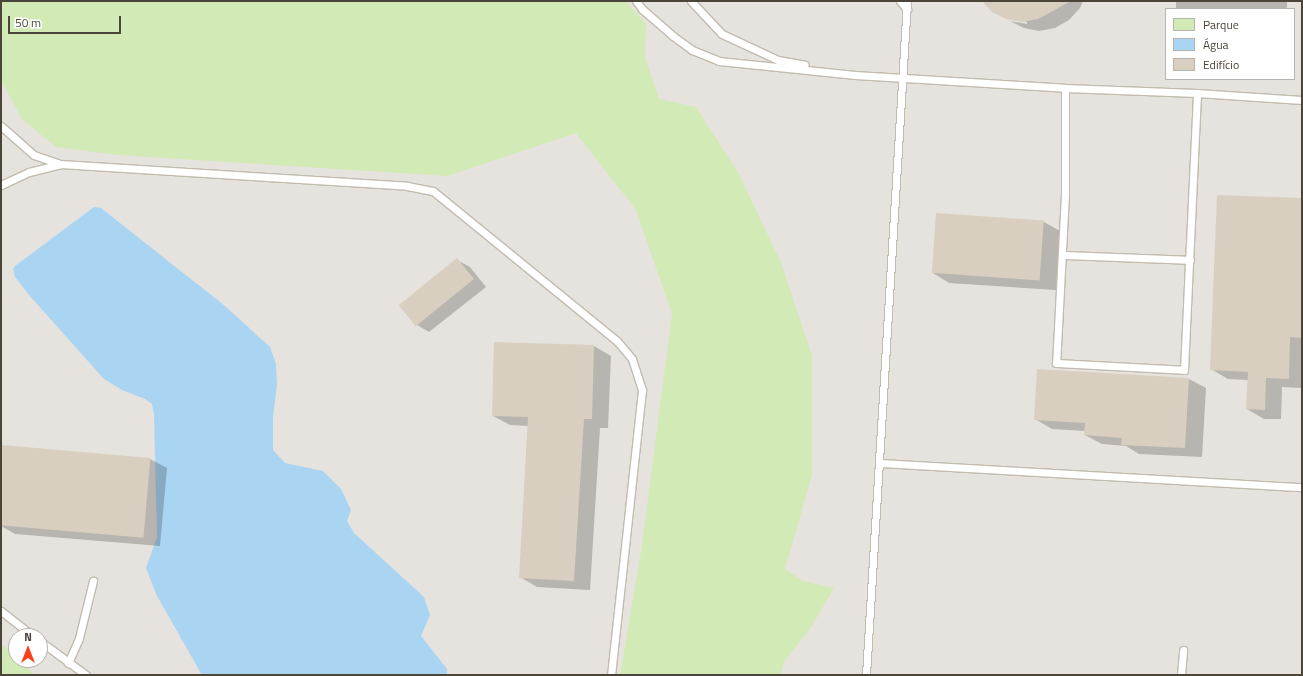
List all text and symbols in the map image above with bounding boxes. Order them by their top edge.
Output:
scale bar [10,8,123,34]
legend [1165,8,1295,80]
text: 50 m [15,13,41,32]
text: Parque [1203,15,1239,34]
text: Água [1203,35,1229,54]
text: Edifício [1203,55,1239,74]
north arrow [8,628,48,668]
text: N [24,629,32,645]

